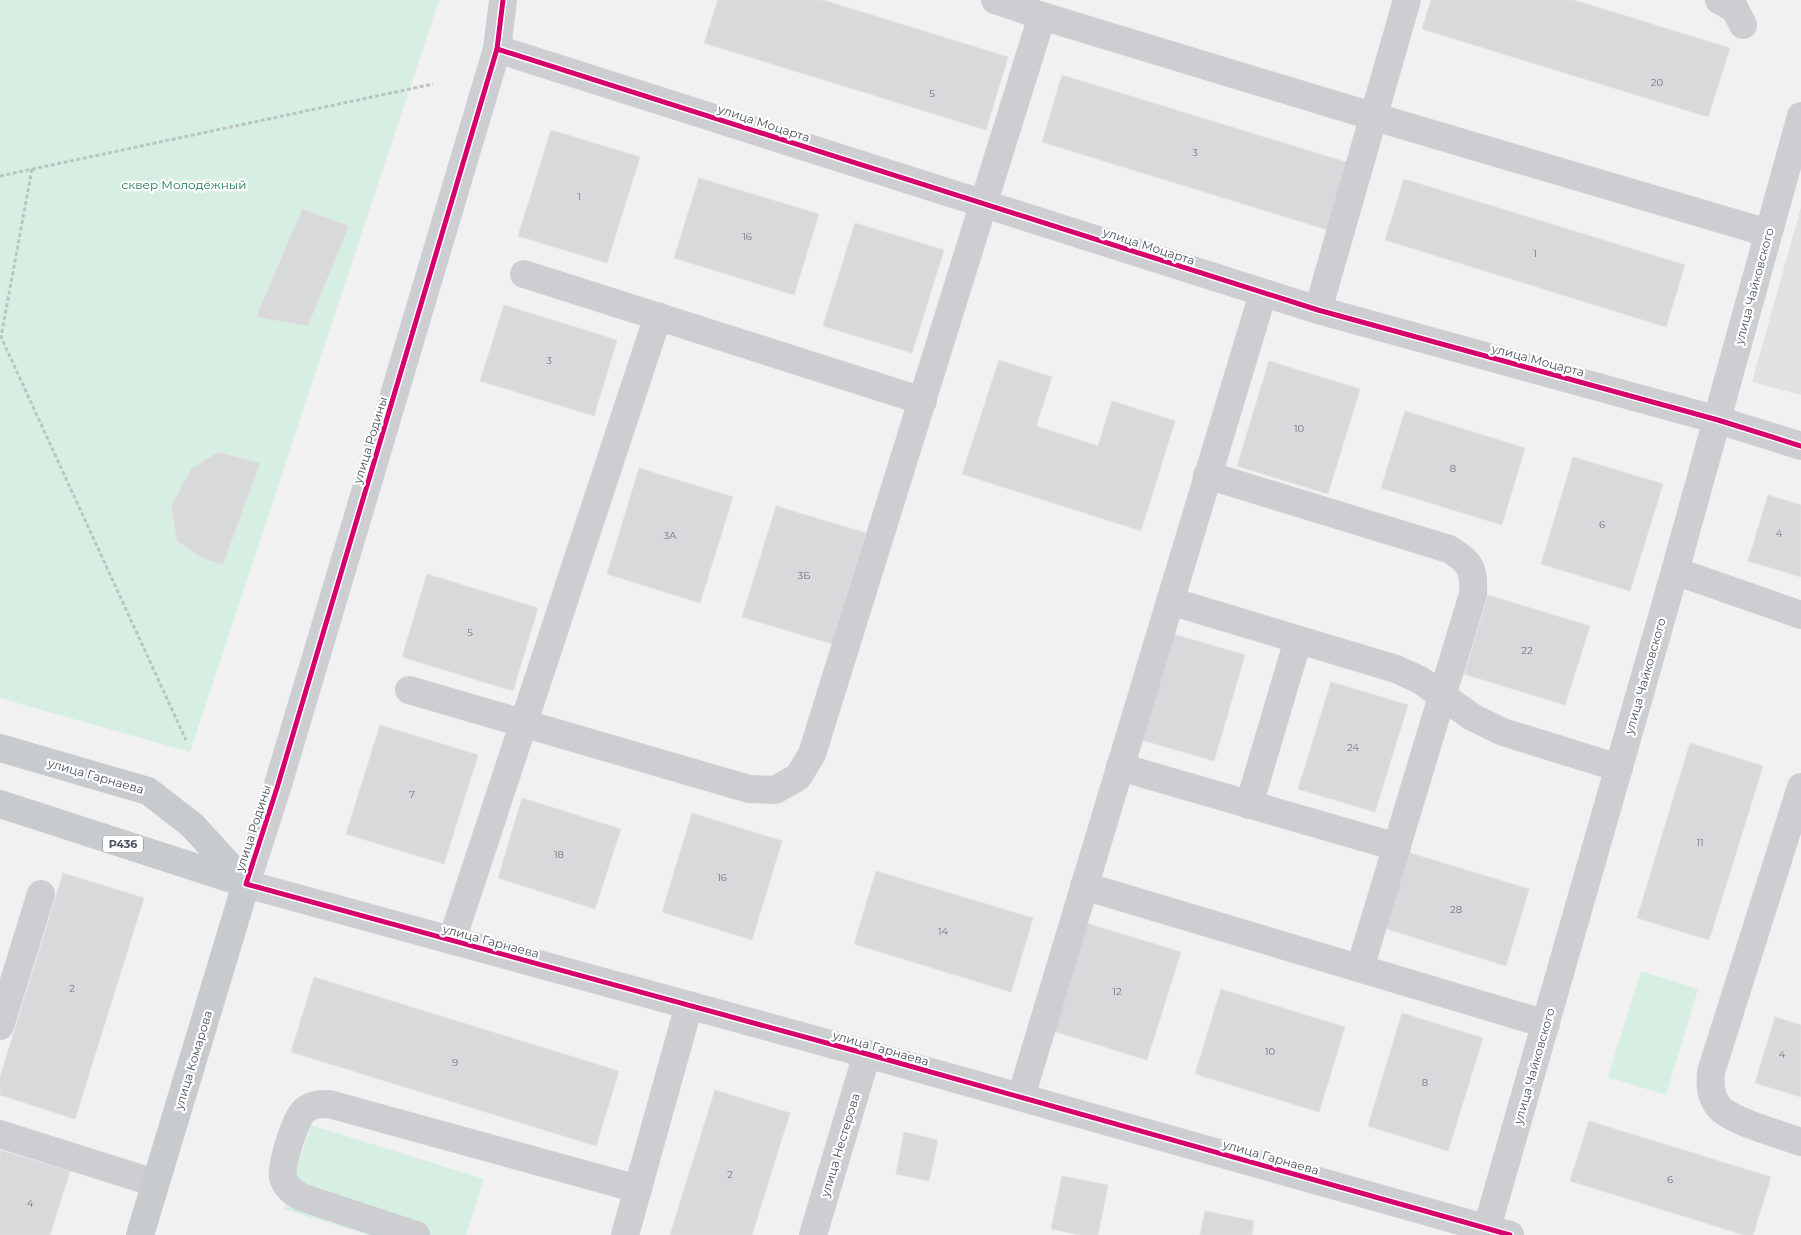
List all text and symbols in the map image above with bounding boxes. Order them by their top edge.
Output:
house number: 20 [1651,76,1664,89]
house number: 5 [929,87,935,100]
street label: улица Моцарта [715,101,812,145]
house number: 3 [1192,146,1198,159]
park label: сквер Молодёжный [122,177,246,192]
house number: 1 [577,190,581,203]
street label: улица Моцарта [1100,224,1197,268]
street label: улица Чайковского [1731,226,1777,347]
house number: 16 [742,230,752,243]
house number: 1 [1533,247,1537,260]
street label: улица Моцарта [1489,340,1586,380]
house number: 3 [546,354,552,367]
street label: улица Родины [349,395,390,486]
house number: 10 [1294,422,1304,435]
house number: 8 [1450,462,1456,475]
house number: 6 [1599,518,1605,531]
house number: 4 [1776,527,1783,540]
house number: 3А [663,529,677,542]
house number: 3Б [798,569,810,582]
street label: улица Чайковского [1621,616,1669,737]
house number: 5 [467,626,473,639]
house number: 22 [1521,644,1533,657]
house number: 24 [1347,741,1359,754]
street label: улица Гарнаева [45,755,146,797]
street label: улица Родины [232,783,274,874]
house number: 7 [409,788,415,801]
road number: P436 [103,836,143,852]
house number: 11 [1696,836,1704,849]
house number: 18 [554,848,564,861]
house number: 16 [717,871,727,884]
house number: 28 [1450,903,1462,916]
street label: улица Гарнаева [440,921,541,961]
house number: 14 [938,925,948,938]
house number: 2 [69,982,75,995]
house number: 12 [1112,985,1122,998]
street label: улица Чайковского [1510,1006,1558,1127]
street label: улица Комарова [170,1009,215,1112]
street label: улица Гарнаева [830,1027,931,1069]
house number: 10 [1265,1045,1275,1058]
house number: 4 [1779,1048,1786,1061]
house number: 9 [452,1056,458,1069]
house number: 8 [1422,1076,1428,1089]
street label: улица Нестерова [817,1091,863,1200]
street label: улица Гарнаева [1220,1136,1321,1178]
house number: 2 [727,1168,733,1181]
house number: 6 [1667,1173,1673,1186]
house number: 4 [27,1197,34,1210]

